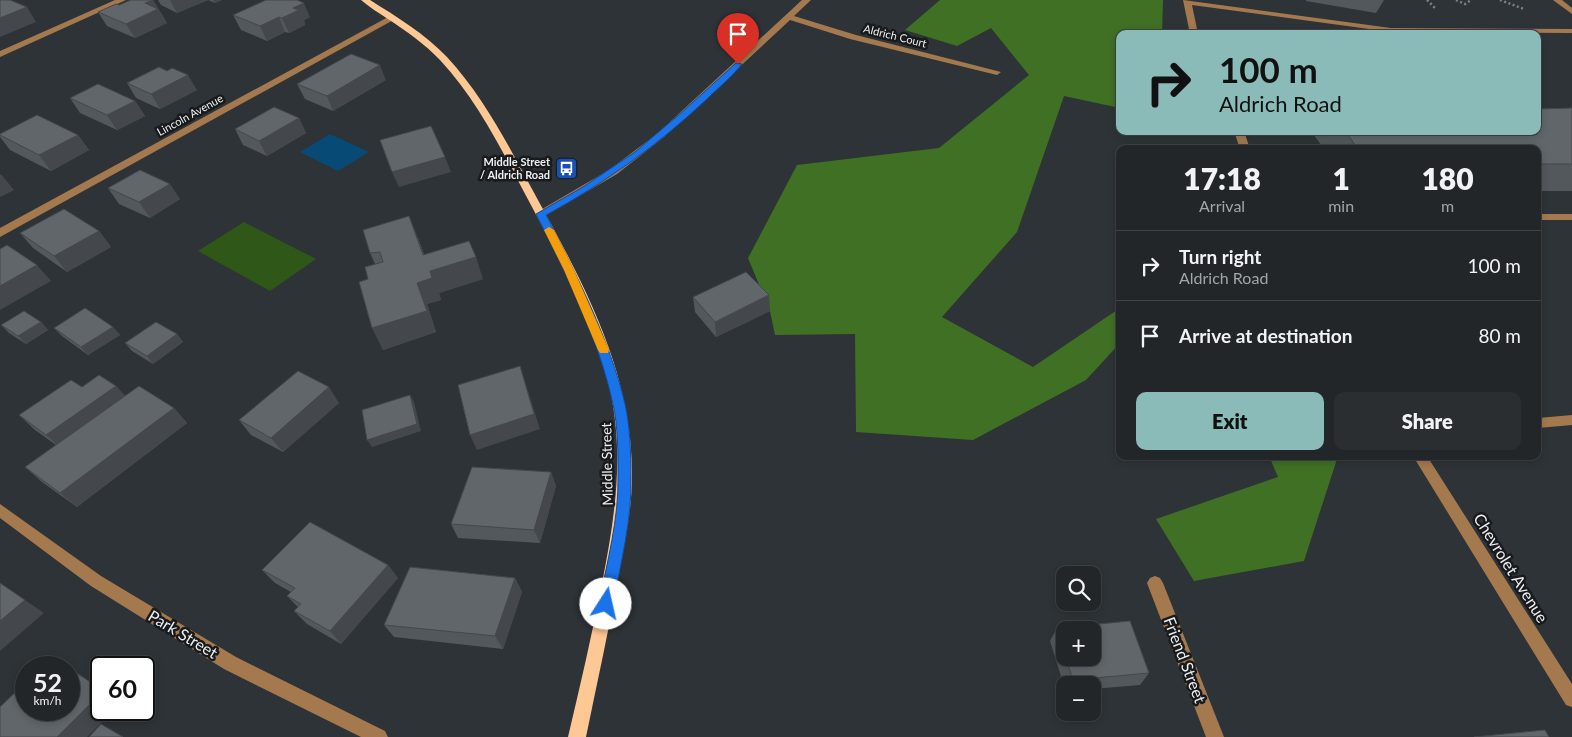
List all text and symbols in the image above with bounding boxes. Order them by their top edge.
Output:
pin [717,13,759,64]
icon: arrive [724,20,752,48]
street label: Aldrich Court [862,21,928,50]
text: 100 m [1219,48,1318,90]
icon: right [1136,50,1201,115]
text: Aldrich Road [1219,90,1342,117]
street label: Lincoln Avenue [154,91,225,138]
place label: Middle Street / Aldrich Road [480,155,551,181]
bus stop icon: Middle Street / Aldrich Road [554,156,578,180]
text: 17:18 [1183,160,1261,196]
text: 1 [1332,160,1350,196]
text: 180 [1421,160,1474,196]
text: Arrival [1199,196,1245,215]
text: min [1328,196,1354,215]
text: m [1441,196,1454,215]
text: Turn right [1179,245,1261,268]
icon: right [1136,252,1164,280]
text: 100 m [1467,254,1521,277]
text: Aldrich Road [1179,268,1268,287]
icon: arrive [1136,322,1164,350]
text: Arrive at destination [1179,324,1352,347]
text: 80 m [1478,324,1521,347]
button: Exit [1136,392,1324,450]
button: Share [1334,392,1521,450]
street label: Middle Street [597,422,616,506]
street label: Chevrolet Avenue [1470,510,1553,626]
map controls [1056,566,1101,721]
button: search [1056,566,1101,611]
position arrow [579,577,631,629]
street label: Park Street [145,605,222,662]
street label: Friend Street [1160,614,1211,706]
button: + [1056,621,1101,666]
speed limit sign: 60 [90,656,155,721]
text: 52 [33,667,62,697]
button: − [1056,676,1101,721]
text: km/h [33,693,62,708]

